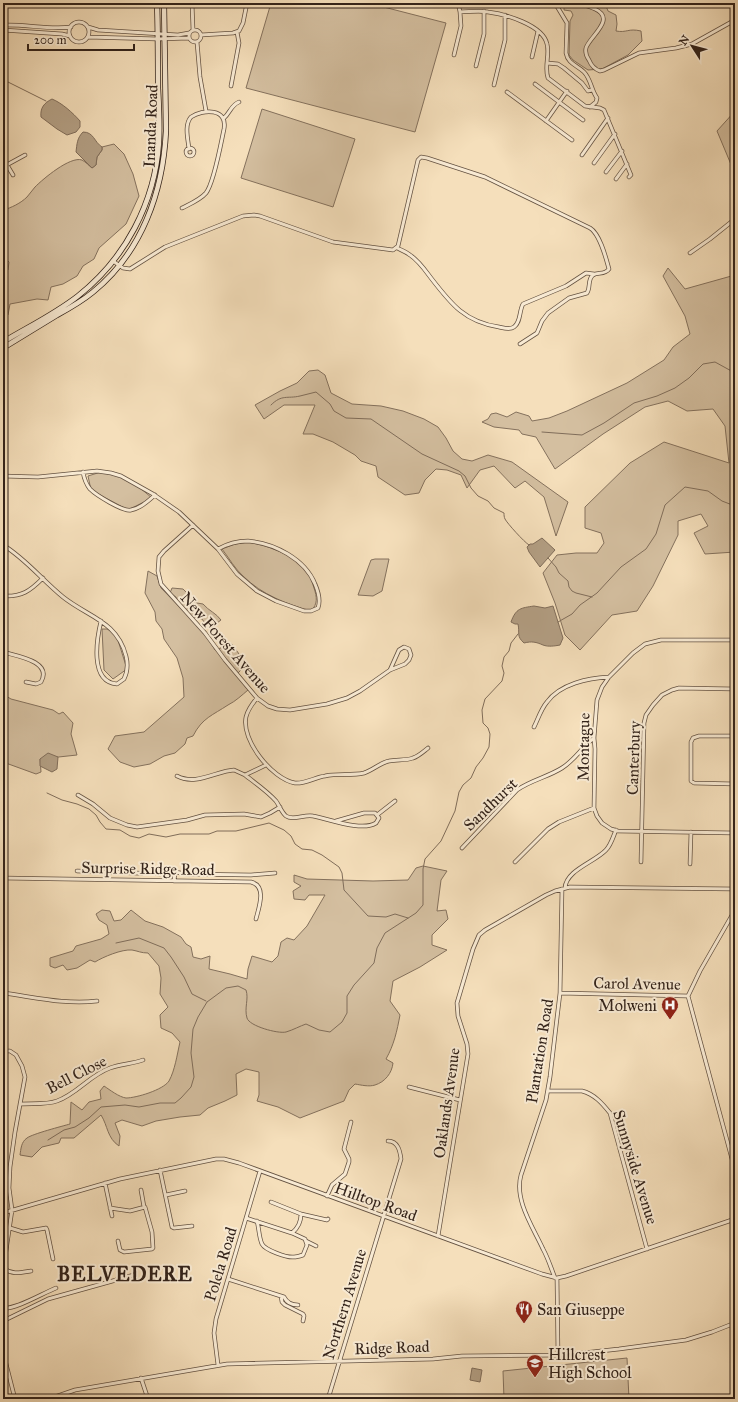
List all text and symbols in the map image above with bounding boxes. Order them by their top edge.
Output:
scale bar [28,26,134,52]
north arrow [672,26,712,66]
text: N [676,32,693,48]
text: 200 m [34,33,67,47]
street label: Inanda Road [140,84,161,168]
street label: New Forest Avenue [177,588,275,697]
street label: Montague [573,712,595,781]
street label: Canterbury [623,720,644,795]
street label: Sandhurst [459,774,521,835]
street label: Surprise Ridge Road [81,858,215,880]
street label: Carol Avenue [593,973,681,994]
hospital icon: Molweni [660,995,680,1020]
place label: Molweni [598,996,658,1015]
street label: Plantation Road [522,997,557,1105]
street label: Oaklands Avenue [429,1046,464,1160]
street label: Bell Close [43,1051,110,1098]
street label: Sunnyside Avenue [609,1108,662,1227]
street label: Hilltop Road [332,1178,420,1225]
street label: Polela Road [200,1225,241,1303]
street label: Northern Avenue [319,1246,370,1362]
district label: BELVEDERE [57,1262,193,1286]
restaurant icon: San Giuseppe [514,1299,534,1324]
place label: San Giuseppe [537,1300,625,1319]
street label: Ridge Road [354,1337,430,1359]
place label: Hillcrest High School [548,1345,632,1383]
school or university icon: Hillcrest High School [525,1353,545,1378]

